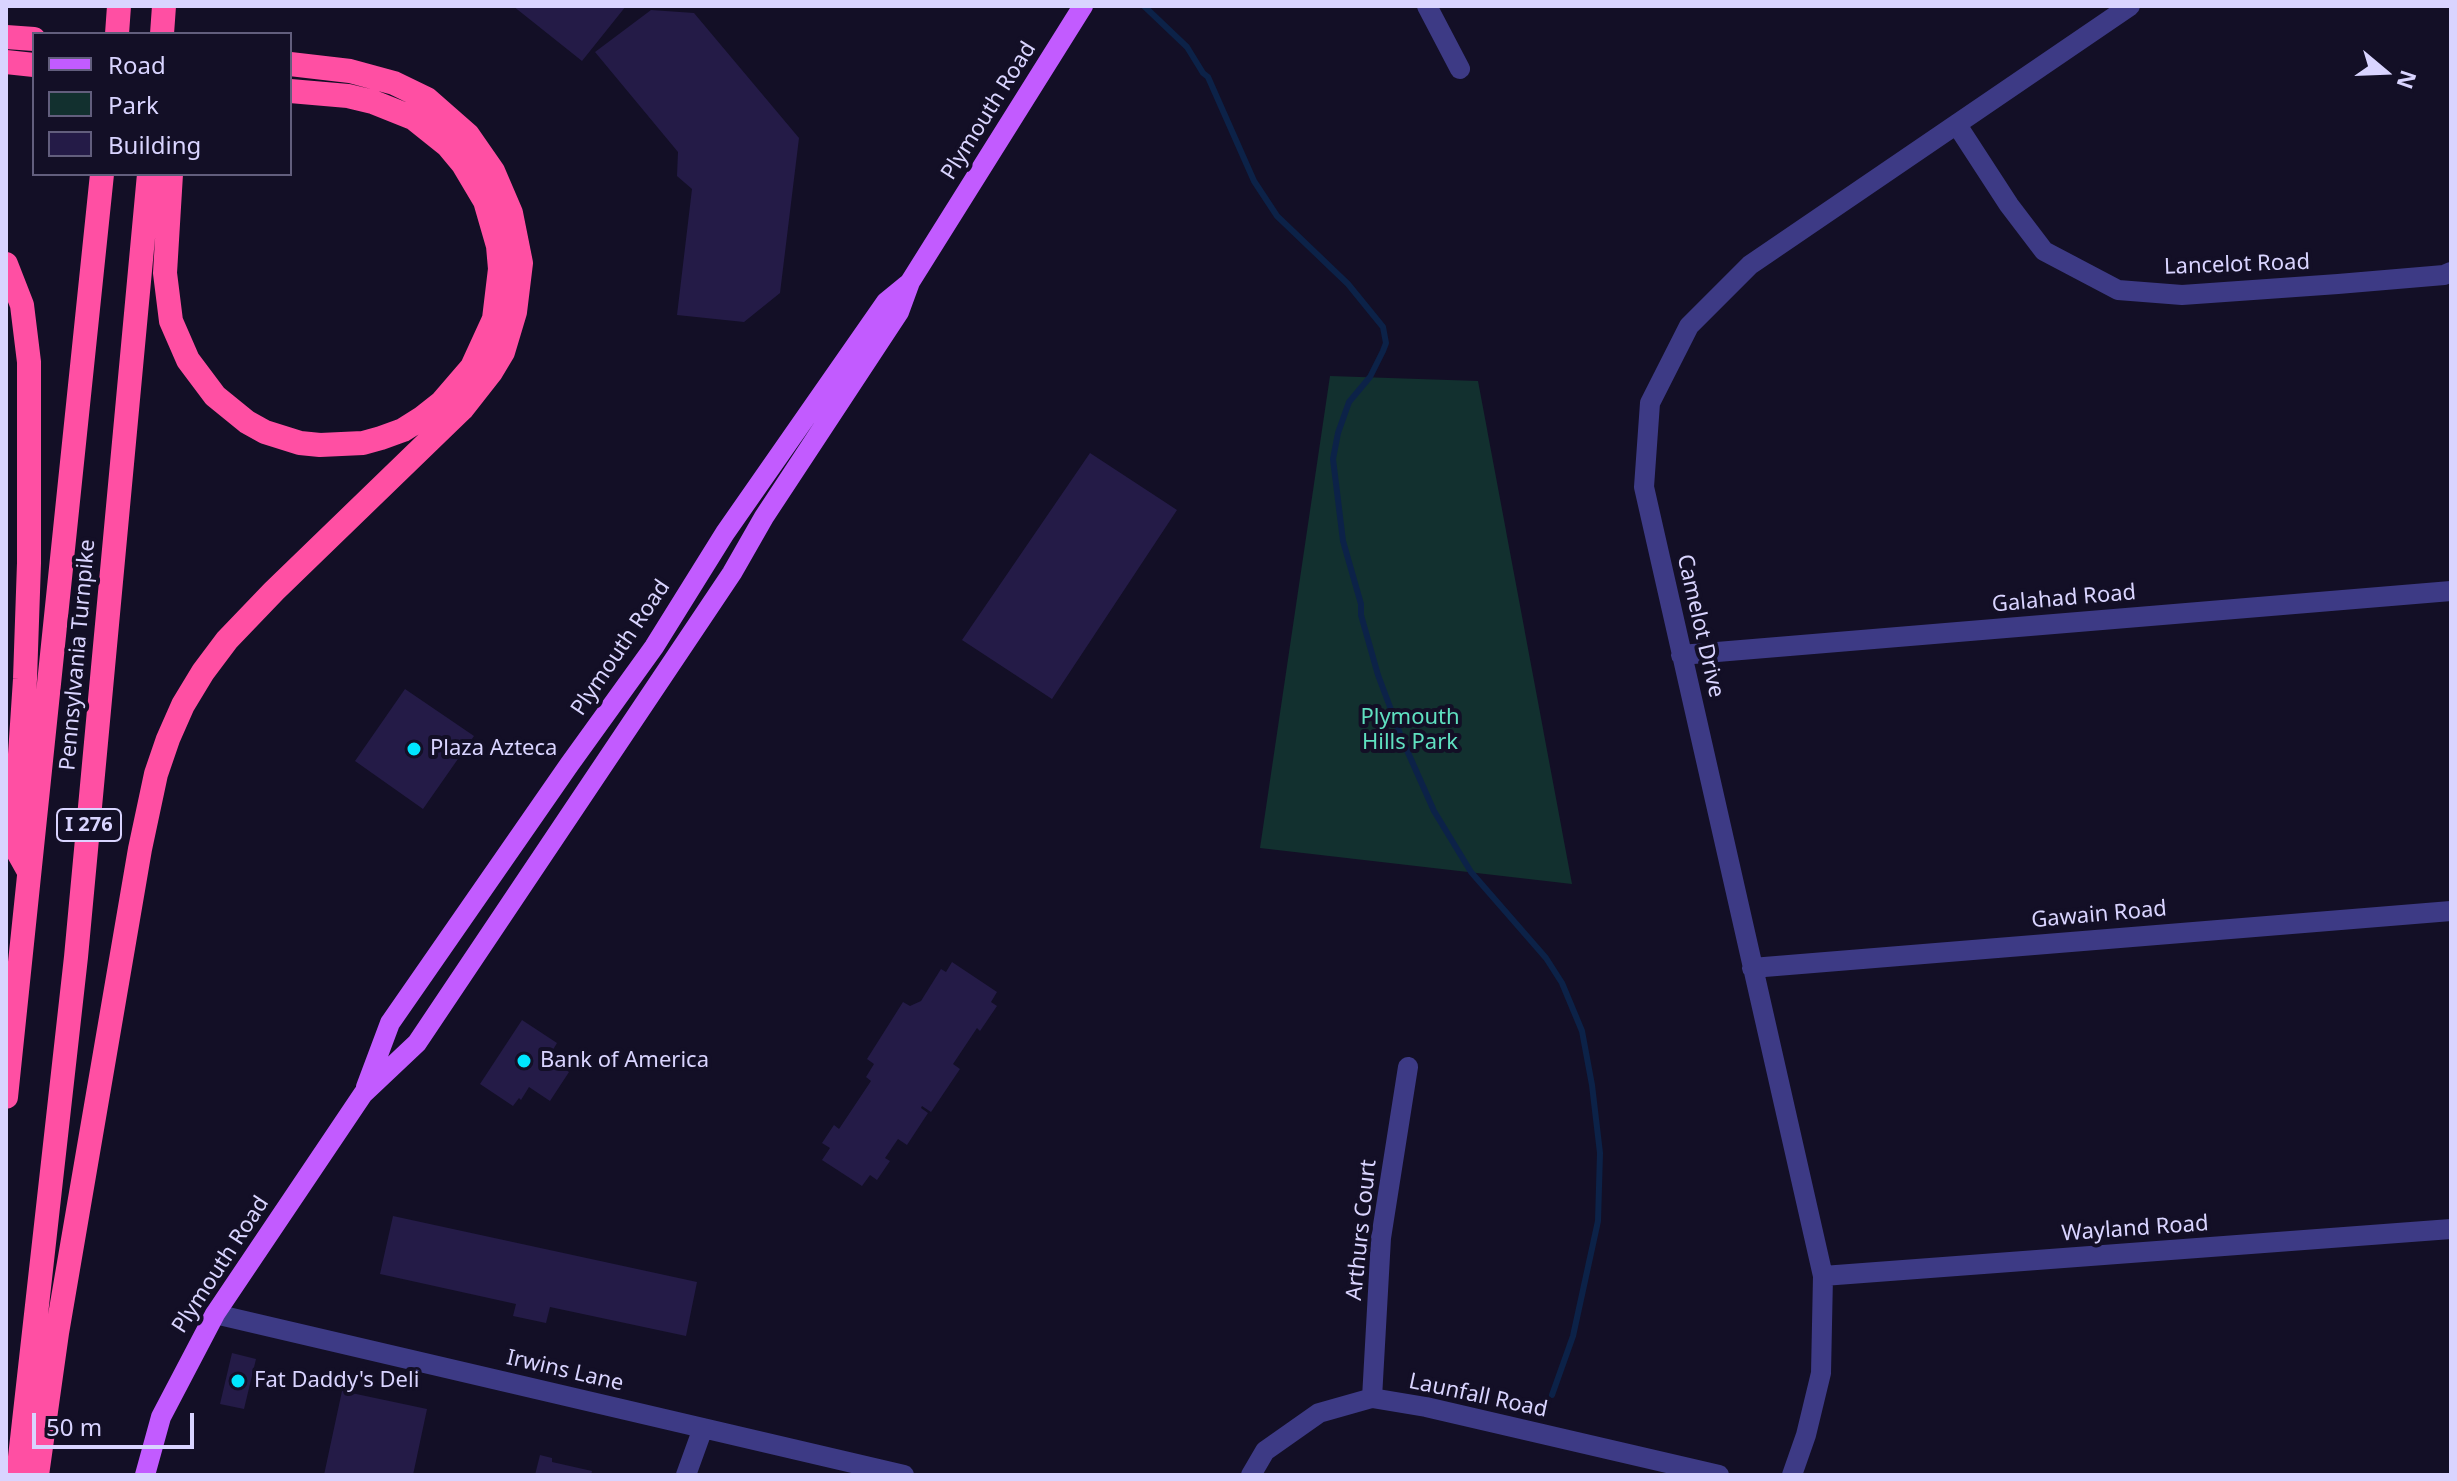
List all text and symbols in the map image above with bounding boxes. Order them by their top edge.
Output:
legend [32,32,292,176]
north arrow [2345,32,2425,112]
street label: Plymouth Road [936,37,1042,185]
text: Road [108,48,166,81]
text: N [2391,66,2425,93]
text: Park [108,88,159,121]
text: Building [108,128,201,161]
street label: Lancelot Road [2164,249,2310,281]
street label: Pennsylvania Turnpike [55,538,101,772]
street label: Camelot Drive [1671,552,1729,700]
street label: Plymouth Road [566,575,676,721]
street label: Galahad Road [1991,580,2137,618]
park label: Plymouth Hills Park [1360,705,1460,756]
place label: Plaza Azteca [430,736,557,762]
marker: Plaza Azteca [405,740,423,758]
road number: I 276 [57,809,121,841]
street label: Gawain Road [2030,896,2168,934]
place label: Bank of America [540,1048,709,1074]
marker: Bank of America [515,1052,533,1070]
street label: Arthurs Court [1341,1158,1383,1302]
street label: Plymouth Road [167,1192,275,1338]
street label: Wayland Road [2061,1211,2209,1247]
street label: Irwins Lane [504,1345,626,1397]
place label: Fat Daddy's Deli [254,1368,419,1394]
street label: Launfall Road [1406,1368,1550,1424]
marker: Fat Daddy's Deli [229,1372,247,1390]
scale bar [36,1397,198,1447]
text: 50 m [46,1410,102,1443]

